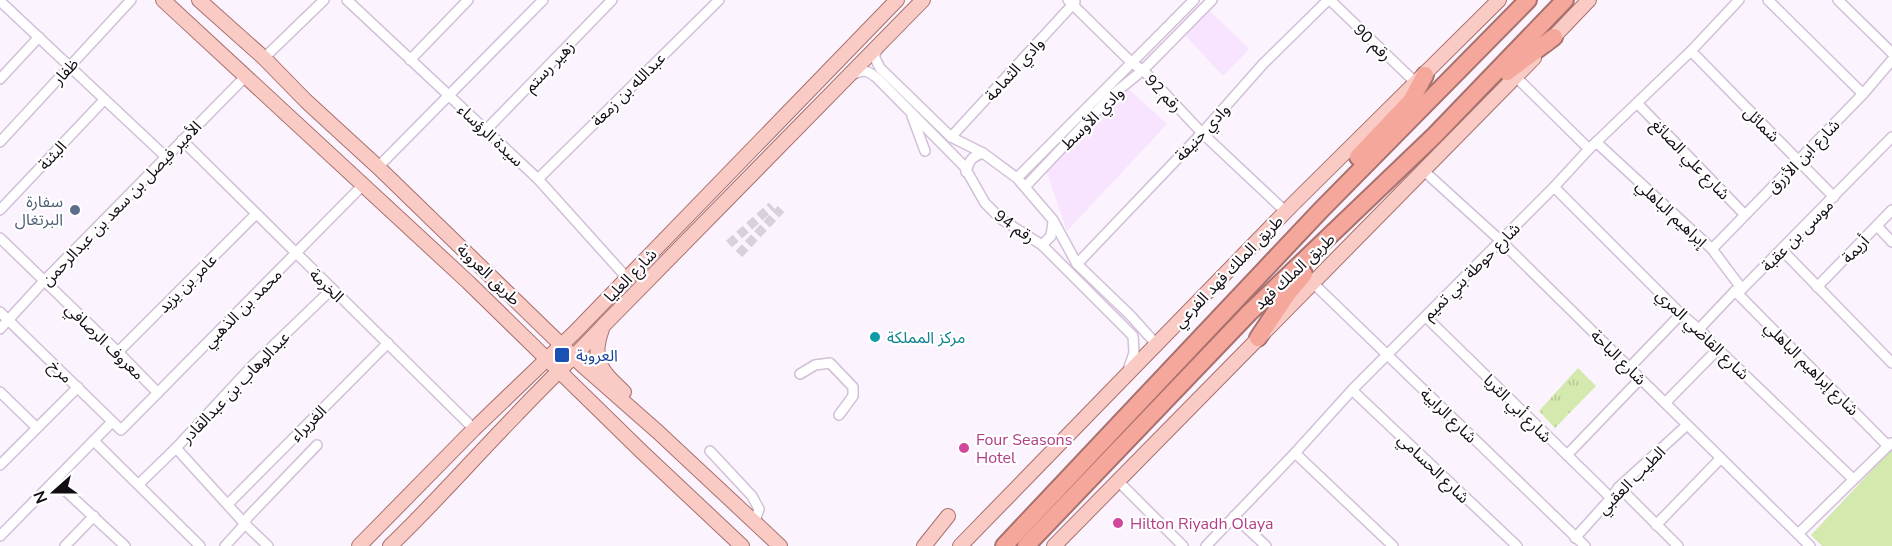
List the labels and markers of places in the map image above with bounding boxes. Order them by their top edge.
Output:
place label: سفارة البرتغال [15,191,63,231]
marker: سفارة البرتغال [68,203,82,217]
place label: مركز المملكة [887,327,965,349]
marker: مركز المملكة [868,330,882,344]
place label: العروبة [576,345,618,367]
marker: العروبة [553,346,571,364]
place label: Four Seasons Hotel [976,429,1072,469]
marker: Four Seasons Hotel [957,441,971,455]
place label: Hilton Riyadh Olaya [1130,513,1274,535]
marker: Hilton Riyadh Olaya [1111,516,1125,530]

